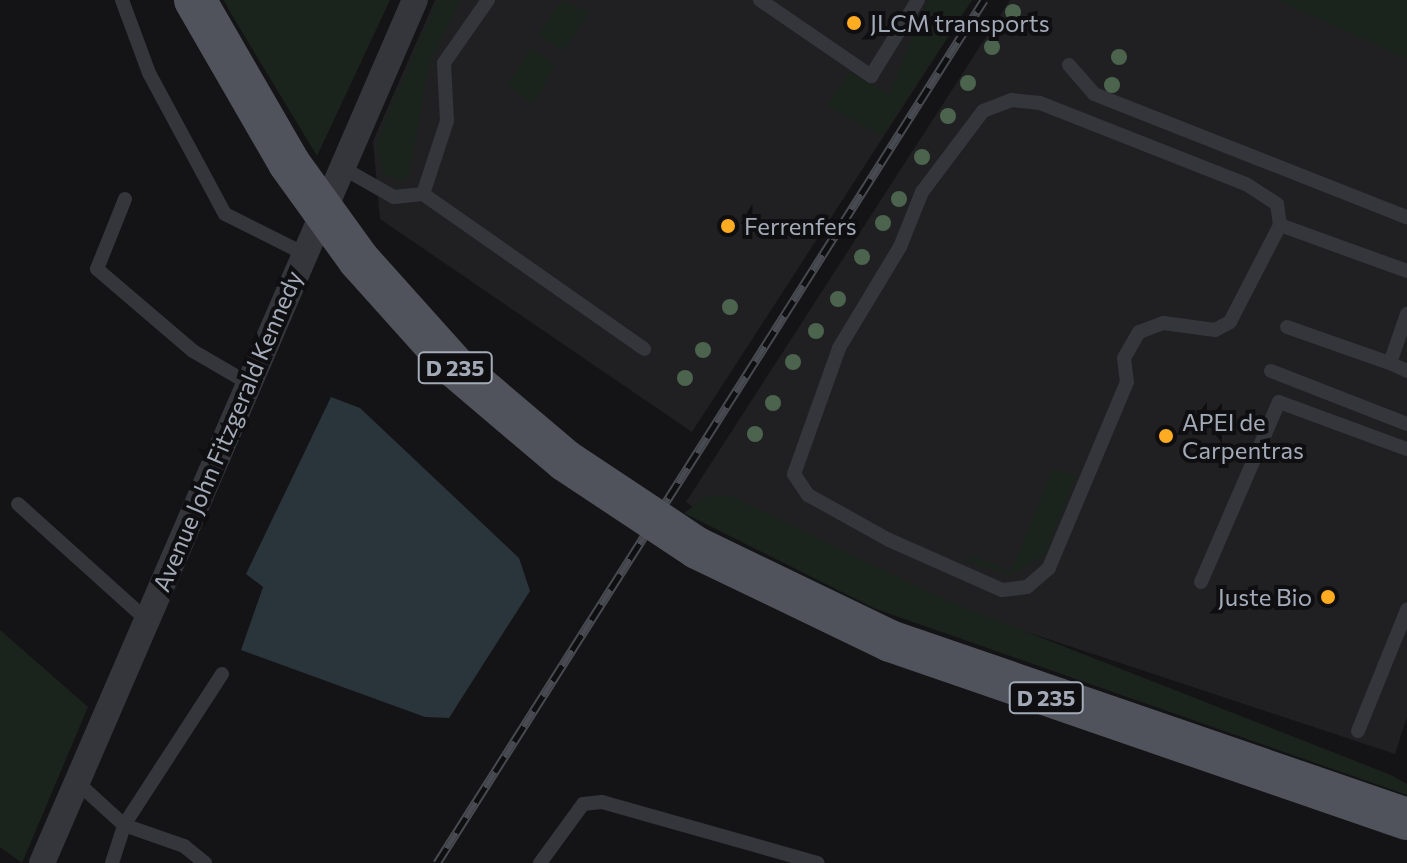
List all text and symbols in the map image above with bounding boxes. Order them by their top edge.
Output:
place label: JLCM transports [870,9,1050,37]
marker: JLCM transports [845,14,863,32]
place label: Ferrenfers [744,212,857,240]
marker: Ferrenfers [719,217,737,235]
street label: Avenue John Fitzgerald Kennedy [146,266,308,596]
road number: D 235 [417,350,493,386]
place label: APEI de Carpentras [1182,408,1304,464]
marker: APEI de Carpentras [1157,427,1175,445]
place label: Juste Bio [1218,583,1312,611]
marker: Juste Bio [1319,588,1337,606]
road number: D 235 [1008,680,1084,716]

